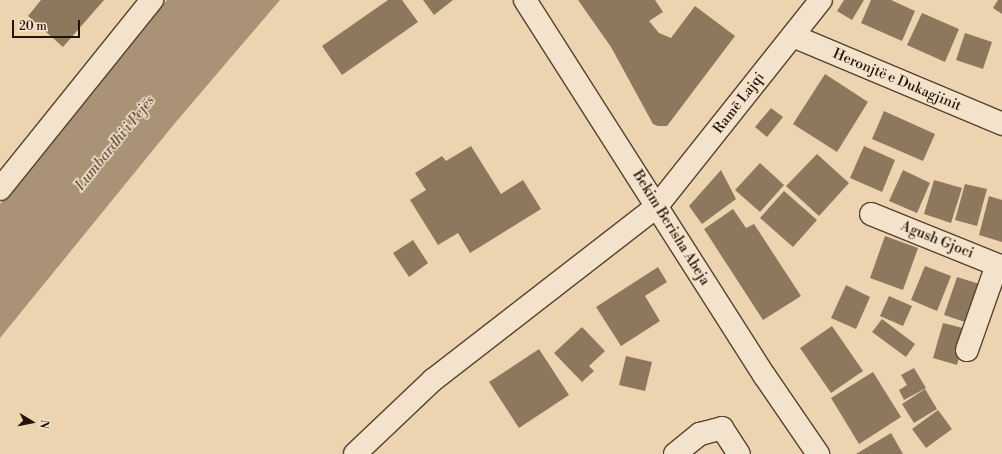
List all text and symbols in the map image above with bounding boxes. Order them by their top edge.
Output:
scale bar [14,12,82,38]
text: 20 m [19,19,47,34]
street label: Heronjtë e Dukagjinit [830,45,964,115]
street label: Ramē Lajqi [710,69,768,137]
water label: Lumbardhi i Pejës [71,92,159,194]
street label: Bekim Berisha Abeja [629,167,713,289]
street label: Agush Gjoci [898,218,976,262]
north arrow [12,402,52,442]
text: N [36,419,51,430]

